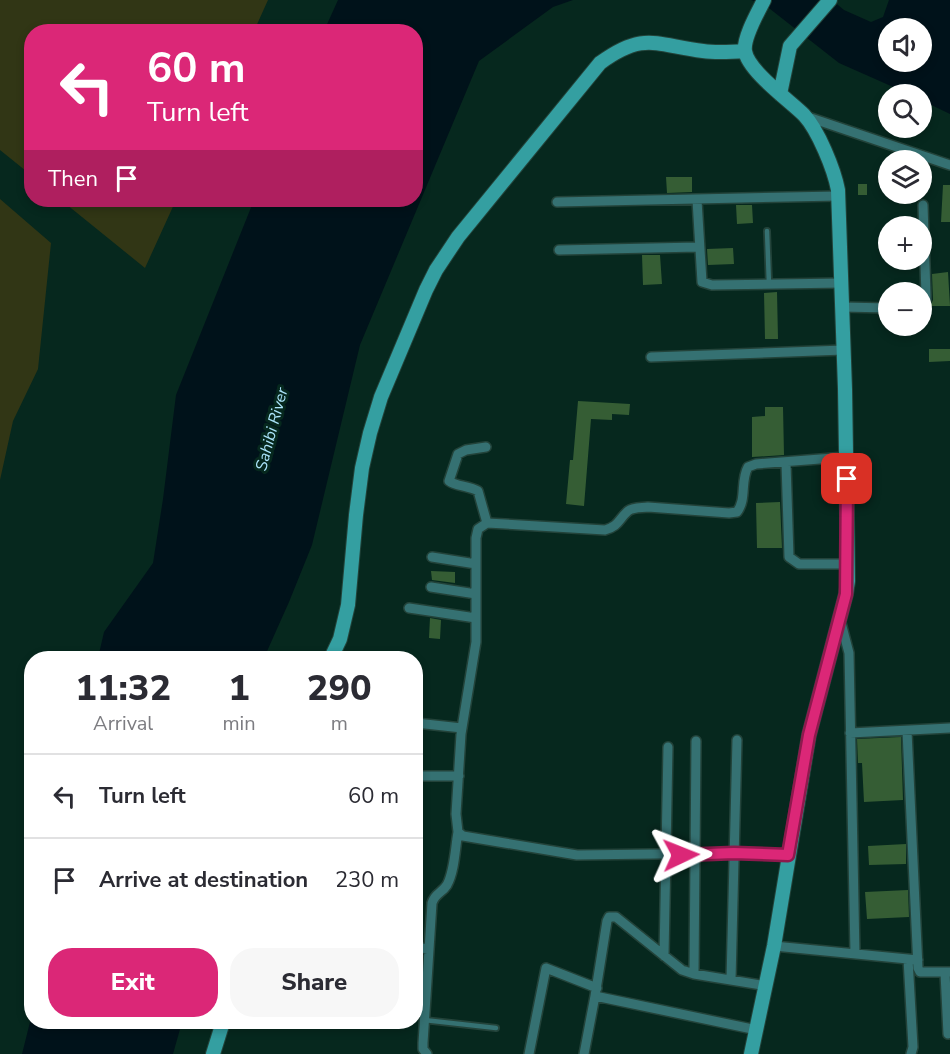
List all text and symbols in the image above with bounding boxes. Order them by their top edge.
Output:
map controls [878,18,932,336]
button: sound [878,18,932,72]
text: 60 m [147,40,246,97]
icon: left [48,48,126,126]
button: search [878,84,932,138]
text: Turn left [147,94,248,131]
button: layers [878,150,932,204]
icon: arrive [110,162,143,195]
text: Then [48,164,98,194]
button: + [878,216,932,270]
button: − [878,282,932,336]
water label: Sahibi River [250,384,294,473]
pin [821,453,872,504]
icon: arrive [830,462,863,495]
text: 11:32 [75,664,171,713]
text: 1 [228,664,250,713]
text: 290 [307,664,372,713]
text: Arrival [93,710,153,737]
text: min [222,710,256,737]
text: m [331,710,348,737]
icon: left [48,780,81,813]
text: Turn left [99,781,186,811]
text: 60 m [348,781,399,811]
position arrow [649,823,713,887]
icon: arrive [48,864,81,897]
text: Arrive at destination [99,865,308,895]
text: 230 m [335,865,399,895]
button: Exit [48,948,218,1017]
button: Share [230,948,399,1017]

